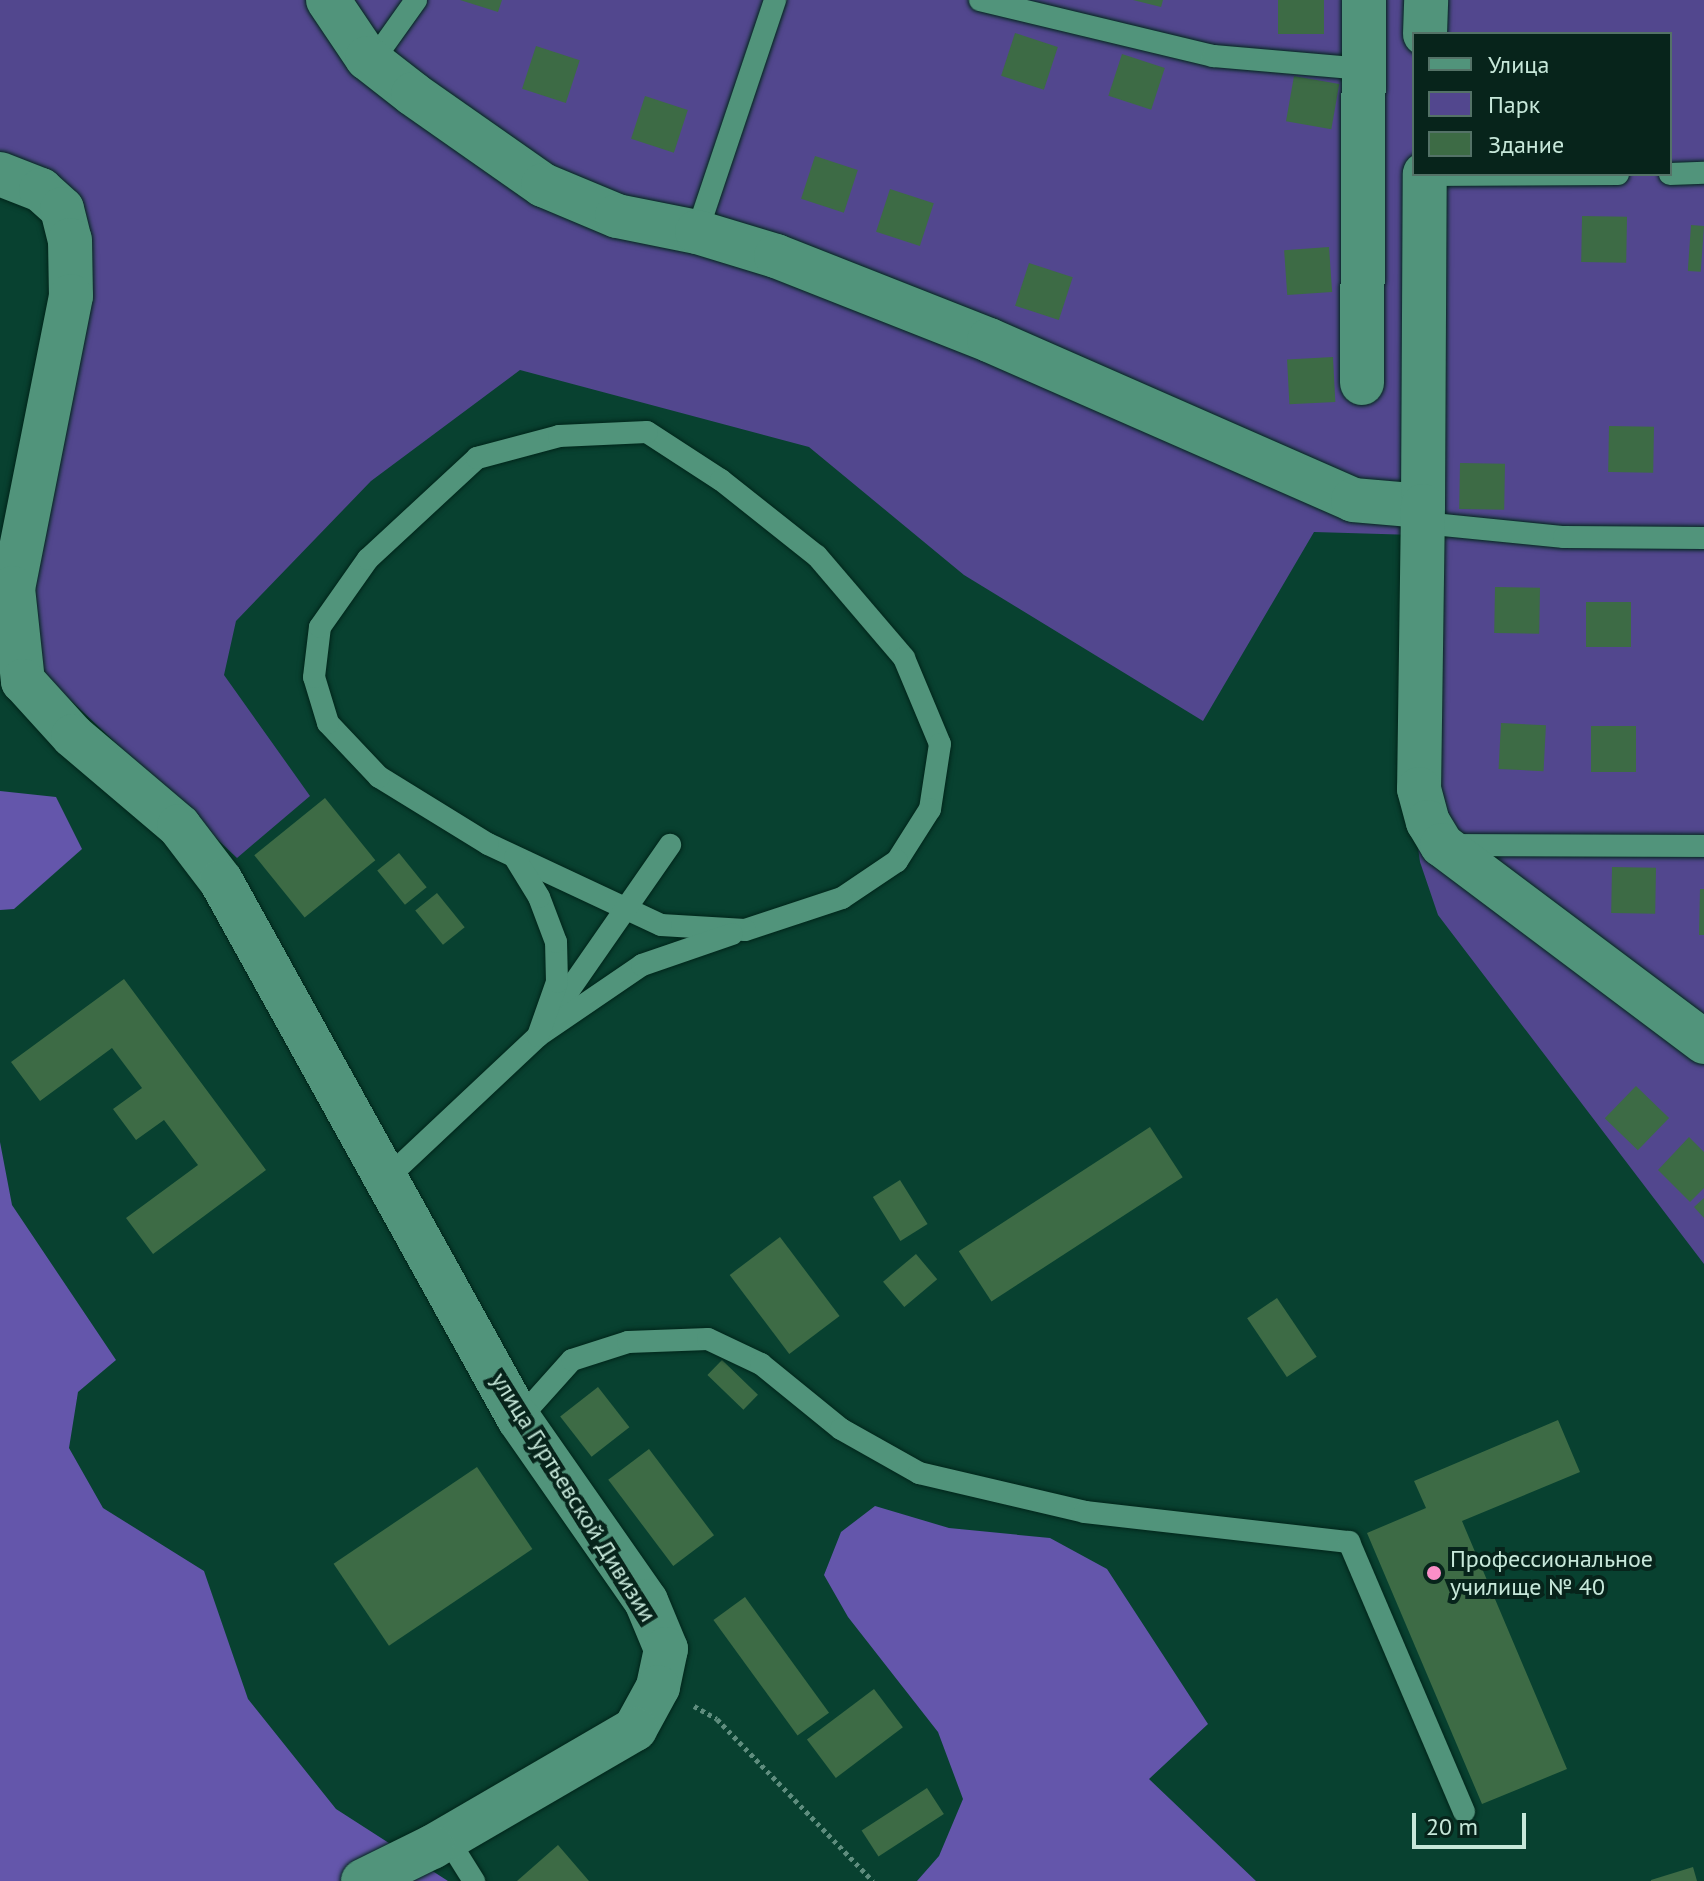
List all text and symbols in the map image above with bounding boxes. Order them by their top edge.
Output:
legend [1412,32,1672,176]
text: Улица [1488,49,1549,80]
text: Парк [1488,89,1540,120]
text: Здание [1488,129,1564,160]
street label: улица Гуртьевской Дивизии [485,1367,663,1627]
place label: Профессиональное училище № 40 [1450,1545,1653,1601]
marker: Профессиональное училище № 40 [1425,1564,1443,1582]
scale bar [1416,1797,1530,1847]
text: 20 m [1426,1811,1478,1842]

